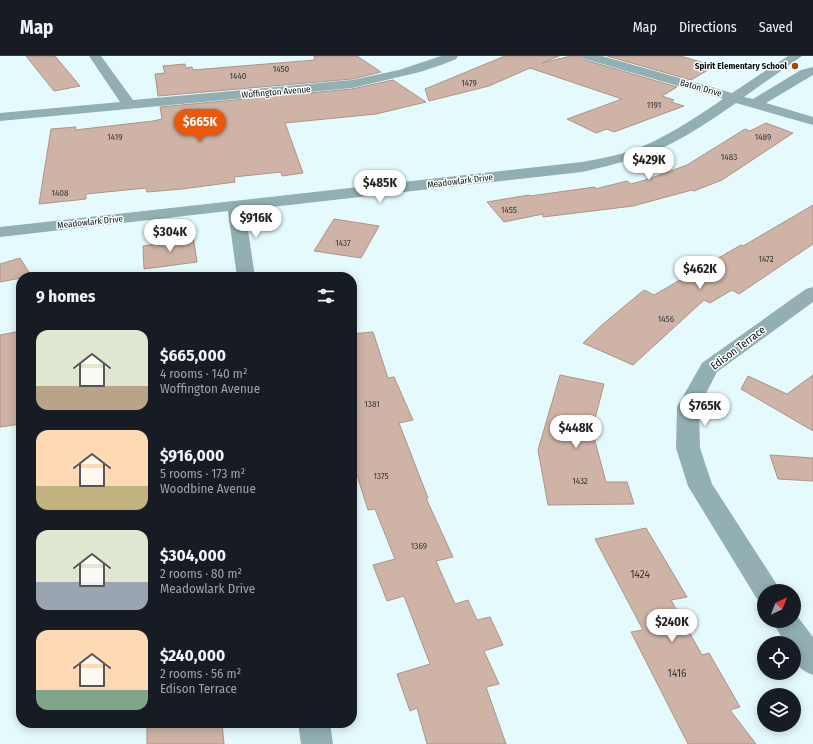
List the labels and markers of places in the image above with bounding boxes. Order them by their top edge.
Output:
place label: Spirit Elementary School [695,61,788,71]
marker: Spirit Elementary School [790,61,800,71]
pin: $665K [172,109,228,143]
pin: $429K [621,147,677,181]
pin: $485K [352,170,408,204]
pin: $916K [228,205,284,239]
pin: $304K [142,219,198,253]
pin: $462K [672,256,728,290]
pin: $765K [677,393,733,427]
pin: $448K [548,415,604,449]
pin: $240K [644,609,700,643]

